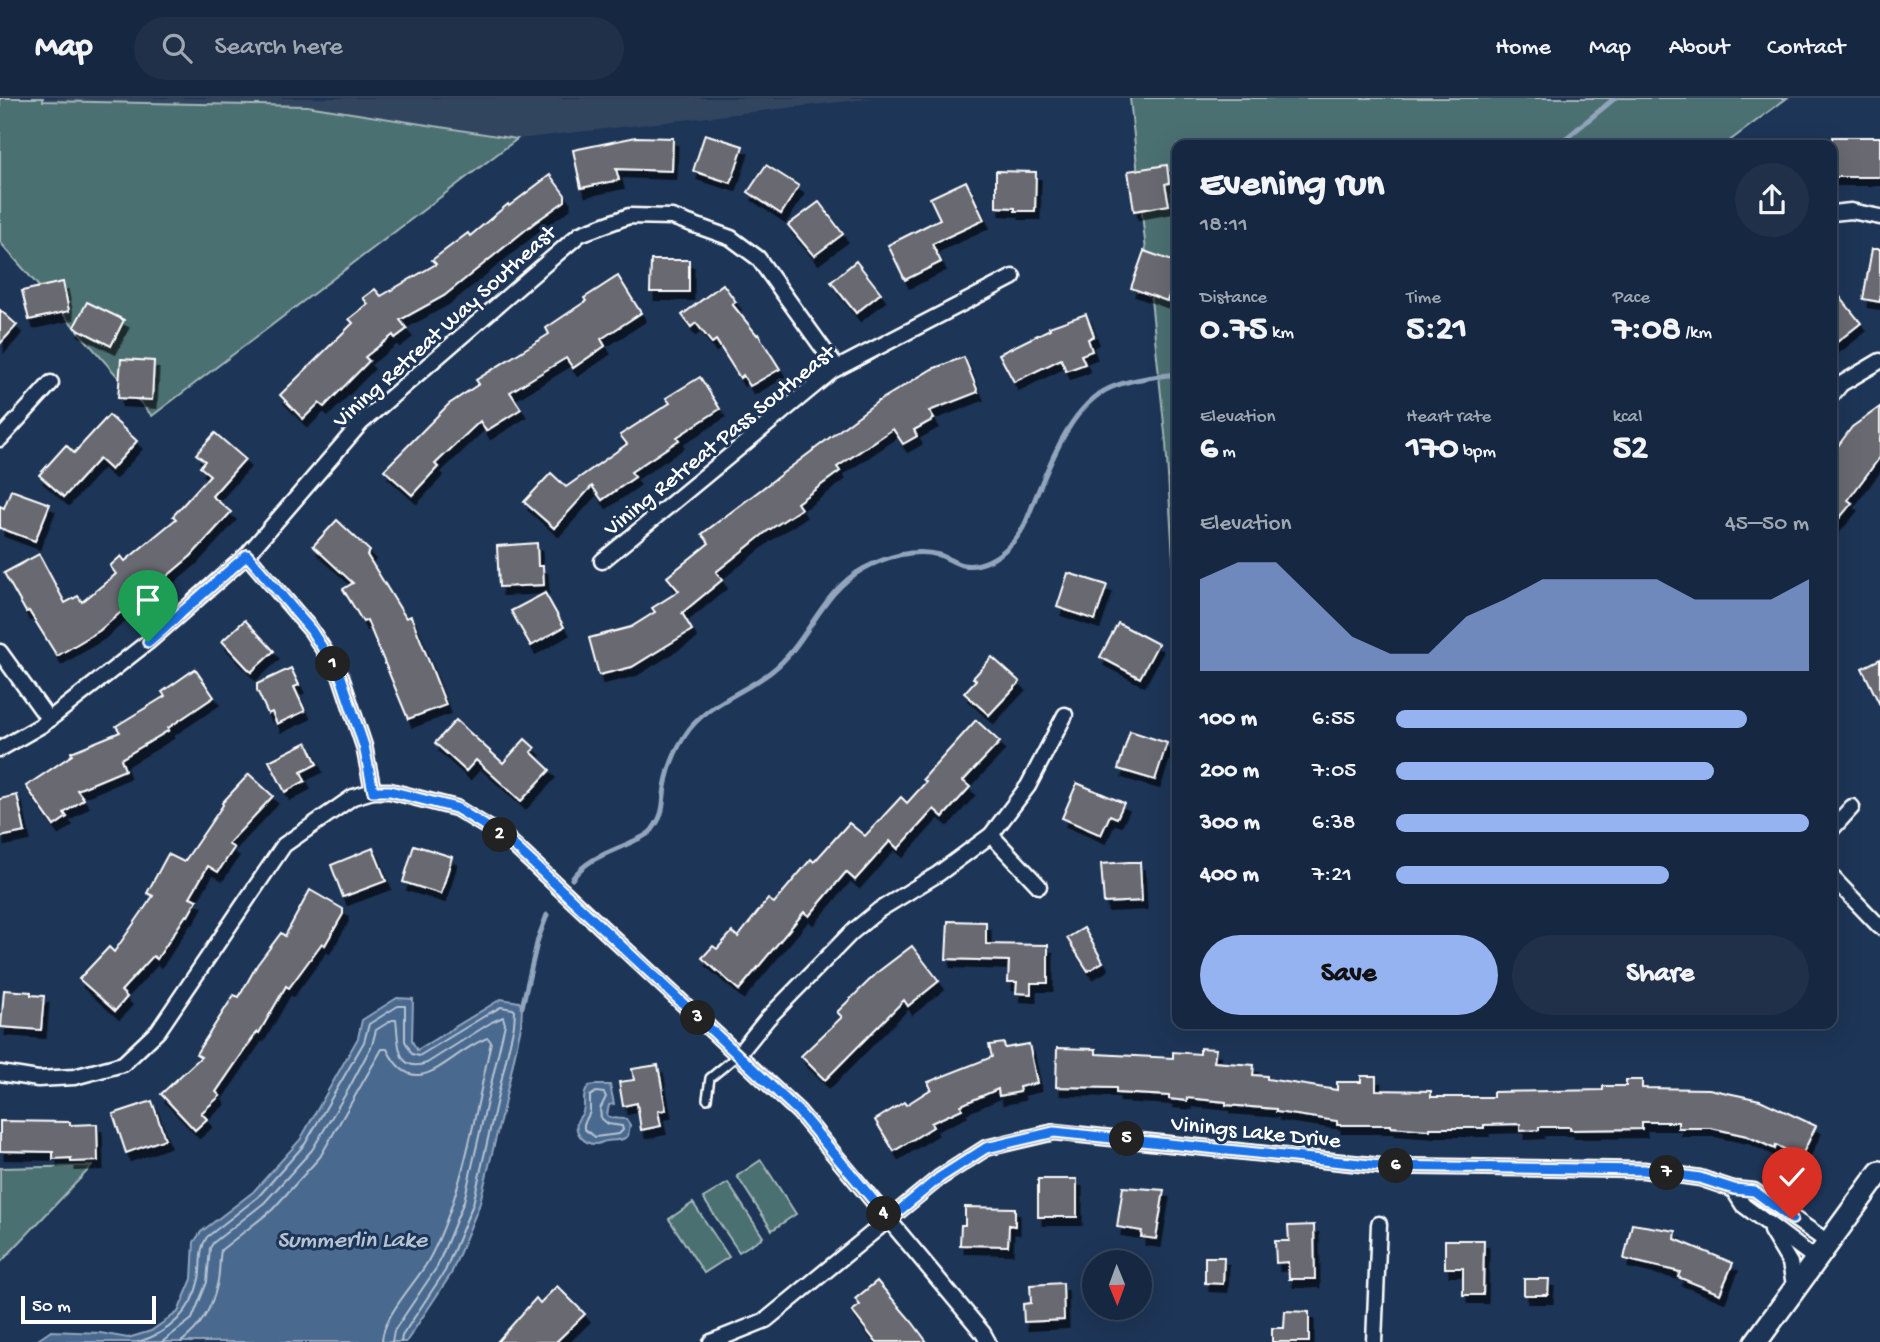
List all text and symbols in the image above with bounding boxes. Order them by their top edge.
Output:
search box [134,17,624,80]
text: Map [35,29,92,67]
icon: search [158,29,196,67]
text: Search here [214,33,343,64]
text: Home [1495,34,1551,63]
text: Map [1589,34,1631,63]
text: About [1669,34,1729,63]
text: Contact [1767,34,1845,63]
button: share [1735,163,1809,237]
text: Evening run [1200,164,1384,208]
text: 18:11 [1200,212,1248,239]
street label: Vining Retreat Way Southeast [328,219,564,436]
text: Distance [1200,287,1267,310]
text: Time [1406,287,1441,310]
text: Pace [1613,287,1650,310]
text: 0.75 [1200,310,1267,351]
text: 5:21 [1406,310,1467,351]
text: 7:08 [1613,310,1681,351]
text: km [1267,322,1294,345]
text: /km [1681,322,1712,345]
street label: Vining Retreat Pass Southeast [598,339,842,544]
text: Elevation [1200,406,1276,429]
text: Heart rate [1406,406,1491,429]
text: kcal [1613,406,1642,429]
text: 6 [1200,429,1218,470]
text: 170 [1406,429,1459,470]
text: 52 [1613,429,1648,470]
text: m [1218,441,1236,464]
text: bpm [1459,441,1496,464]
text: Elevation [1200,511,1291,538]
text: 45–50 m [1725,511,1809,538]
pin [118,570,178,642]
icon: arrive [129,581,167,619]
pin: 1 [316,646,350,682]
text: 1 [329,652,336,675]
text: 100 m [1200,706,1257,733]
text: 6:55 [1312,706,1355,733]
text: 200 m [1200,758,1259,785]
text: 7:05 [1312,758,1356,785]
text: 300 m [1200,810,1260,837]
text: 6:38 [1312,810,1355,837]
pin: 2 [482,818,518,852]
text: 2 [495,823,504,846]
text: 400 m [1200,862,1259,889]
text: 7:21 [1312,862,1352,889]
button: Save [1200,935,1498,1015]
button: Share [1512,935,1809,1015]
pin: 3 [680,1000,716,1035]
text: 3 [693,1006,702,1029]
street label: Vinings Lake Drive [1168,1111,1343,1156]
pin: 5 [1110,1122,1144,1156]
text: 5 [1122,1127,1132,1150]
pin [1762,1147,1822,1219]
pin: 6 [1378,1148,1414,1184]
text: 6 [1391,1154,1400,1177]
pin: 7 [1650,1156,1684,1190]
icon: check [1773,1158,1811,1196]
text: 7 [1662,1161,1671,1184]
pin: 4 [866,1196,902,1232]
text: 4 [879,1202,888,1225]
water label: Summerlin Lake [277,1227,429,1256]
north arrow [1082,1250,1152,1320]
map controls [1082,1250,1152,1320]
scale bar [21,1293,156,1325]
text: 50 m [32,1296,71,1319]

